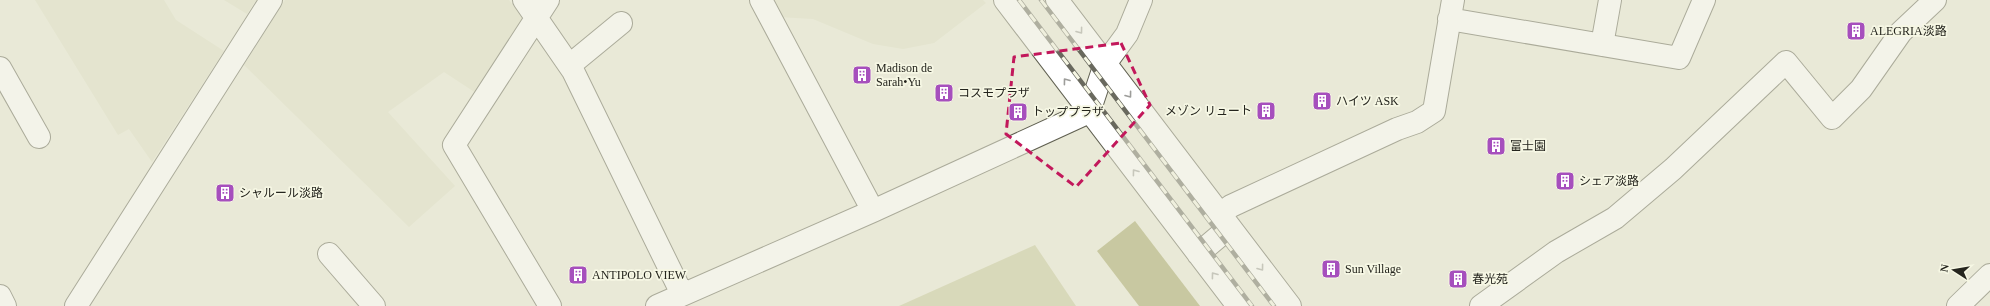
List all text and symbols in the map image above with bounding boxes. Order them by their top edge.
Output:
building icon: ALEGRIA淡路 [1845,20,1867,42]
place label: ALEGRIA淡路 [1870,24,1947,38]
one-way arrow [1075,27,1083,34]
place label: Madison de Sarah•Yu [876,61,932,89]
building icon: Madison de Sarah•Yu [851,64,873,86]
one-way arrow [1063,78,1071,85]
building icon: コスモプラザ [933,82,955,104]
place label: コスモプラザ [958,86,1030,100]
one-way arrow [1124,90,1131,97]
building icon: ハイツ ASK [1311,90,1333,112]
place label: ハイツ ASK [1336,94,1399,108]
building icon: メゾン リュート [1255,100,1277,122]
building icon: トッププラザ [1007,101,1029,123]
place label: メゾン リュート [1165,104,1252,118]
place label: トッププラザ [1032,105,1104,119]
building icon: 富士園 [1485,135,1507,157]
place label: 富士園 [1510,139,1546,153]
one-way arrow [1133,169,1140,176]
building icon: シェア淡路 [1554,170,1576,192]
place label: シェア淡路 [1579,174,1639,188]
building icon: シャルール淡路 [214,182,236,204]
place label: シャルール淡路 [239,186,323,200]
north arrow [1934,250,1974,290]
building icon: Sun Village [1320,258,1342,280]
place label: Sun Village [1345,262,1401,276]
one-way arrow [1256,263,1263,270]
text: N [1938,263,1951,273]
building icon: ANTIPOLO VIEW [567,264,589,286]
place label: ANTIPOLO VIEW [592,268,687,282]
building icon: 春光苑 [1447,268,1469,290]
one-way arrow [1211,272,1219,279]
place label: 春光苑 [1472,272,1508,286]

